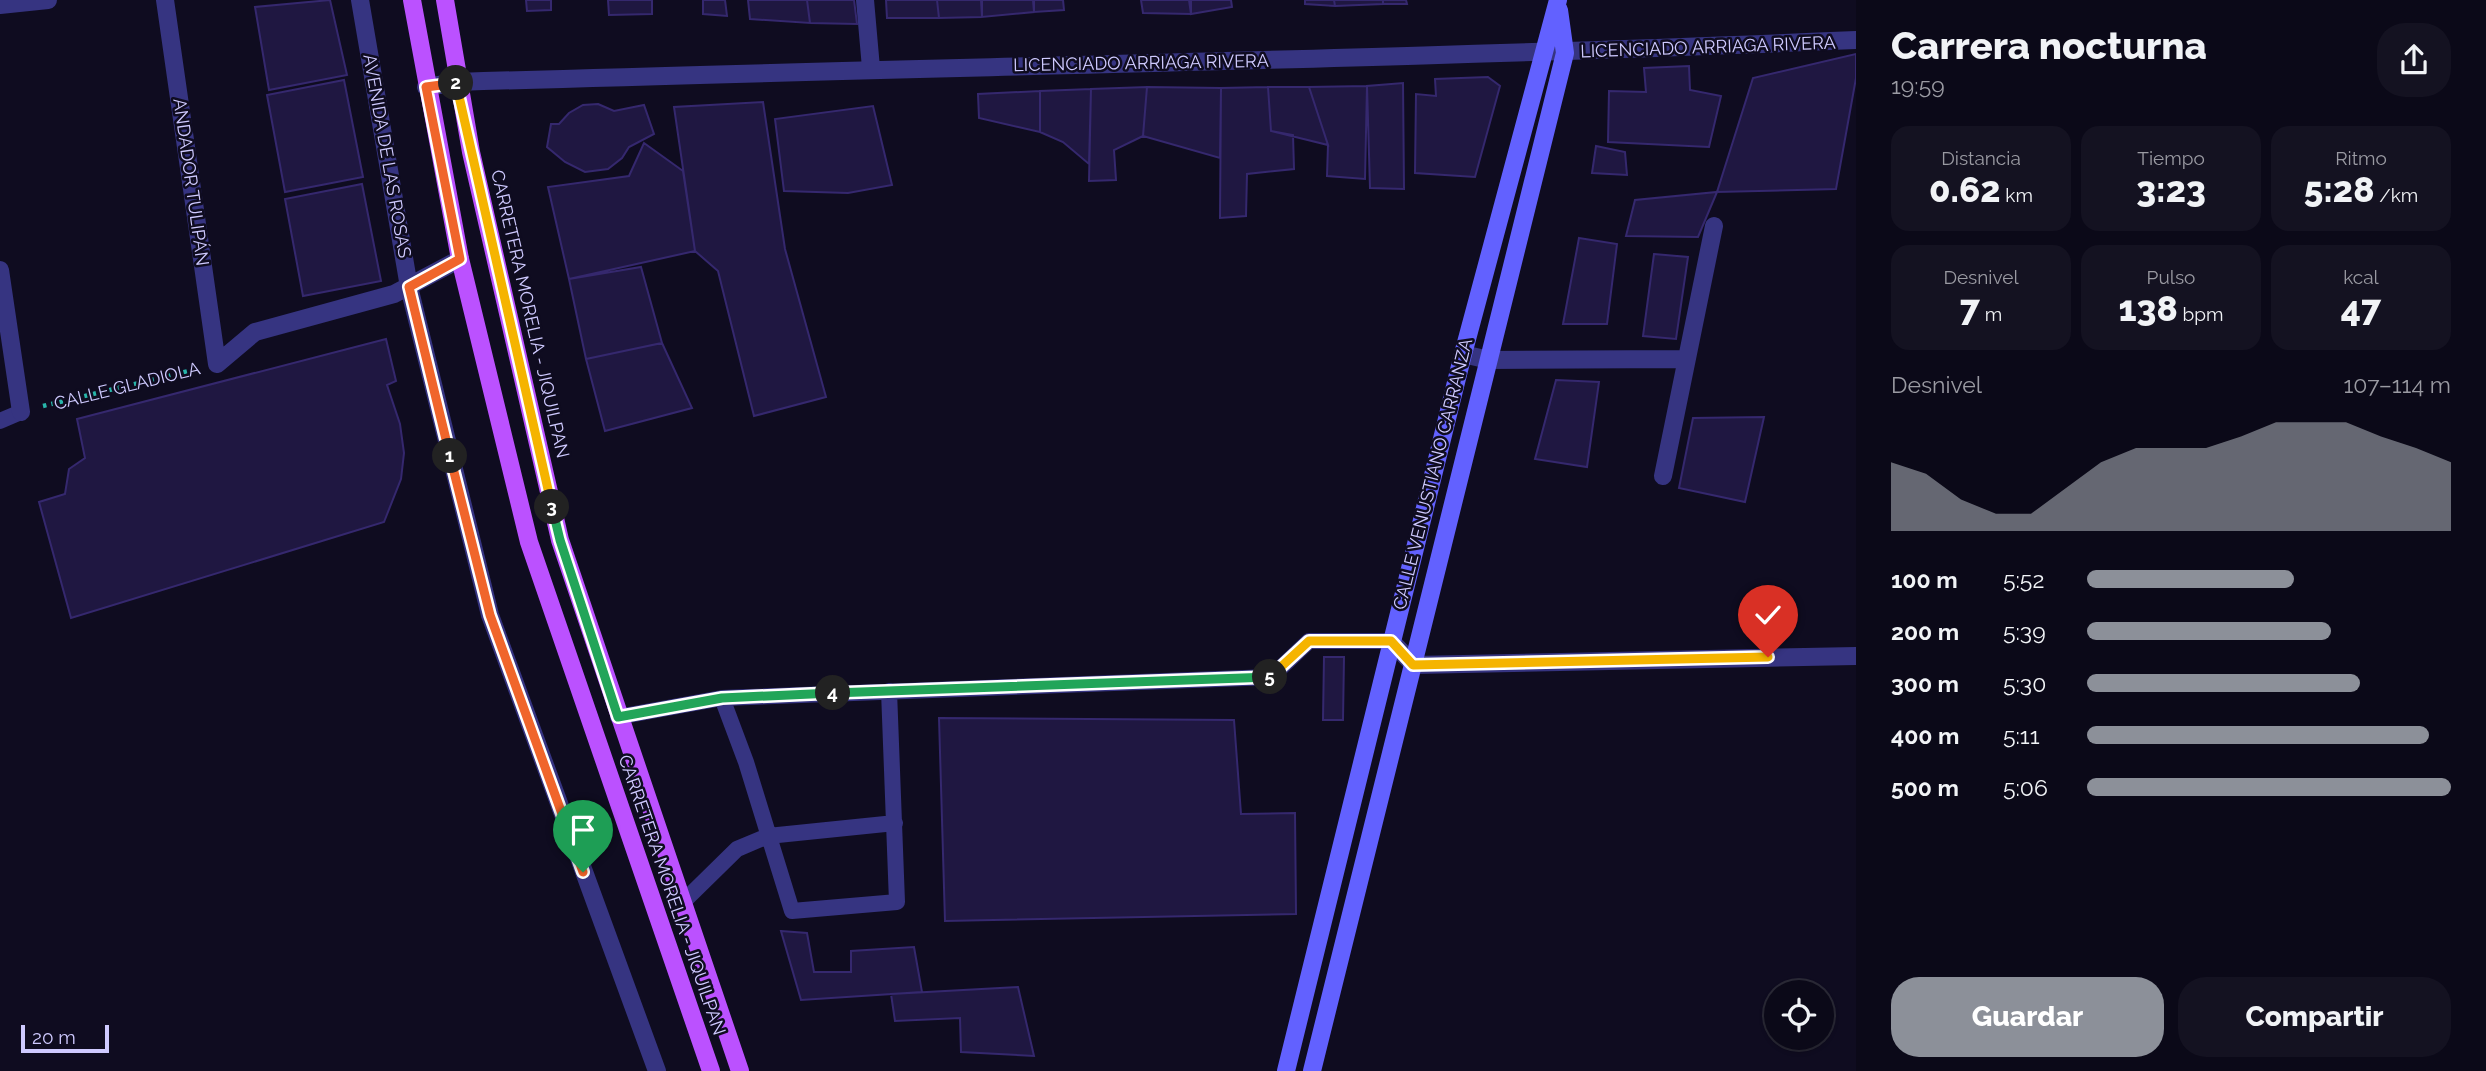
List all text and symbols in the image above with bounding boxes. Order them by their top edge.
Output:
text: Carrera nocturna [1891,23,2207,68]
button: share [2377,23,2451,97]
street label: LICENCIADO ARRIAGA RIVERA [1580,32,1836,61]
street label: LICENCIADO ARRIAGA RIVERA [1013,50,1269,75]
street label: AVENIDA DE LAS ROSAS [359,52,416,260]
pin: 2 [438,66,474,100]
text: 2 [450,71,461,93]
text: 19:59 [1891,72,1945,99]
street label: ANDADOR TULIPÁN [169,97,215,267]
text: Distancia [1941,147,2021,169]
text: Tiempo [2137,147,2205,169]
text: Ritmo [2335,147,2387,169]
street label: CARRETERA MORELIA - JIQUILPAN [487,168,574,460]
text: 0.62 [1929,169,2001,210]
text: 3:23 [2136,169,2206,210]
text: 5:28 [2304,169,2374,210]
text: km [2001,184,2033,206]
text: /km [2374,184,2418,206]
text: Desnivel [1943,266,2019,288]
text: Pulso [2147,266,2195,288]
text: kcal [2343,266,2379,288]
text: 7 [1960,288,1980,329]
text: 138 [2118,288,2178,329]
text: 47 [2341,288,2381,329]
text: m [1980,303,2002,325]
text: bpm [2178,303,2224,325]
street label: CALLE VENUSTIANO CARRANZA [1389,336,1476,612]
street label: CALLE GLADIOLA [52,357,202,414]
text: Desnivel [1891,371,1982,398]
text: 107–114 m [2343,371,2451,398]
pin: 1 [433,438,468,474]
text: 1 [445,444,454,466]
pin: 3 [534,490,570,524]
text: 3 [546,495,557,517]
text: 100 m [1891,566,1958,593]
text: 5:52 [2003,566,2044,593]
pin [1738,585,1798,657]
icon: check [1749,596,1787,634]
text: 200 m [1891,618,1959,645]
text: 5:39 [2003,618,2046,645]
pin: 5 [1252,660,1288,694]
text: 5 [1264,665,1275,687]
text: 300 m [1891,670,1959,697]
text: 5:30 [2003,670,2046,697]
pin: 4 [816,676,850,710]
text: 4 [827,681,838,703]
text: 400 m [1891,722,1959,749]
text: 5:11 [2003,722,2040,749]
street label: CARRETERA MORELIA - JIQUILPAN [615,752,730,1038]
text: 500 m [1891,774,1959,801]
text: 5:06 [2003,774,2048,801]
pin [553,800,613,872]
icon: arrive [564,811,602,849]
button: Guardar [1891,977,2164,1057]
button: Compartir [2178,977,2451,1057]
map controls [1764,980,1834,1050]
button: locate [1764,980,1834,1050]
scale bar [21,1022,108,1054]
text: 20 m [32,1026,76,1048]

